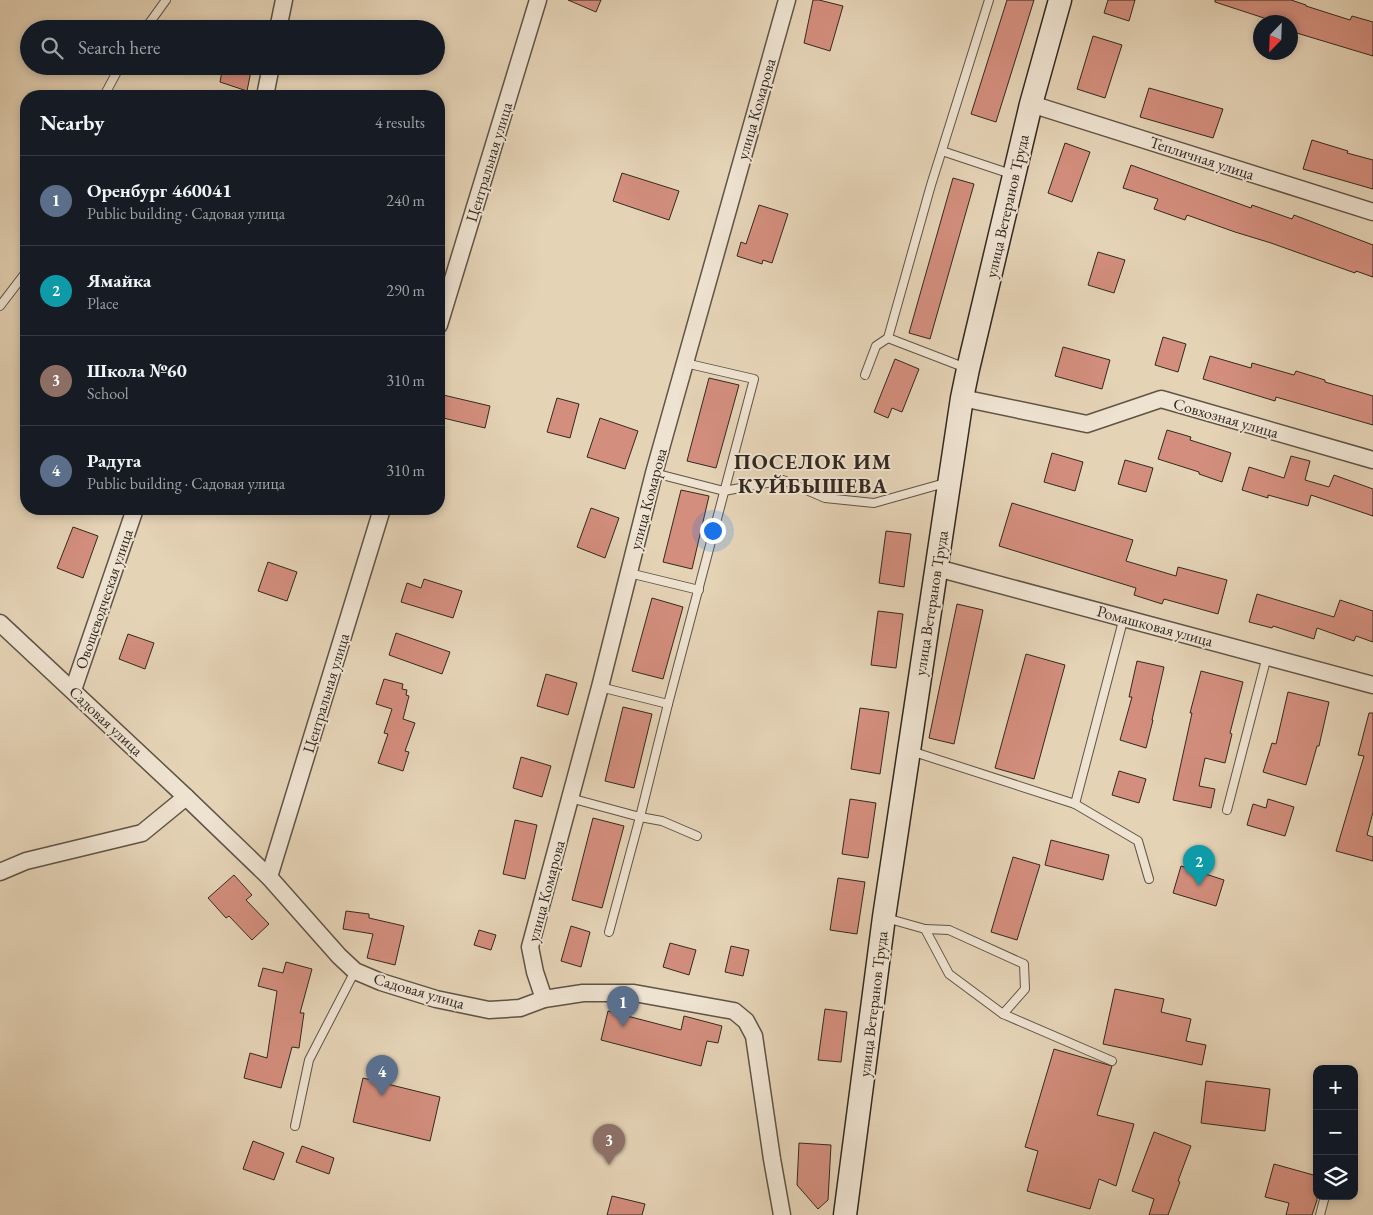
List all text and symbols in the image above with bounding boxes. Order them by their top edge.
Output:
north arrow [1253,15,1298,60]
search box [20,20,445,75]
icon: search [38,34,66,62]
text: Search here [78,35,160,60]
street label: улица Комарова [732,55,781,162]
street label: Центральная улица [461,99,517,225]
text: Nearby [40,109,104,136]
text: 4 results [375,112,425,133]
street label: улица Ветеранов Труда [980,131,1034,280]
street label: Тепличная улица [1147,131,1258,185]
text: Оренбург 460041 [87,178,232,203]
text: 1 [52,190,60,211]
text: 240 m [386,190,425,211]
text: Public building · Садовая улица [87,203,285,224]
text: Ямайка [87,268,151,293]
text: 2 [52,280,60,301]
text: 290 m [386,280,425,301]
text: Place [87,293,119,314]
text: Школа №60 [87,358,187,383]
text: 3 [52,370,60,391]
text: 310 m [386,370,425,391]
text: School [87,383,129,404]
street label: Совхозная улица [1171,393,1282,443]
street label: улица Комарова [624,445,672,552]
text: Радуга [87,448,141,473]
district label: ПОСЕЛОК ИМ КУЙБЫШЕВА [734,448,892,499]
text: 4 [52,460,60,481]
text: 310 m [386,460,425,481]
text: Public building · Садовая улица [87,473,285,494]
your location [700,518,726,544]
street label: Овощеводческая улица [70,526,138,672]
street label: улица Ветеранов Труда [909,528,953,677]
street label: Ромашковая улица [1095,600,1216,652]
street label: Центральная улица [298,630,354,756]
street label: Садовая улица [65,681,148,761]
street label: улица Комарова [522,837,570,944]
pin: 2 [1183,845,1215,886]
street label: улица Ветеранов Труда [854,929,892,1078]
street label: Садовая улица [371,968,468,1014]
pin: 1 [607,986,639,1027]
pin: 4 [366,1055,398,1096]
map controls [1313,1065,1358,1200]
button: + [1313,1065,1358,1110]
button: − [1313,1110,1358,1155]
pin: 3 [593,1124,625,1165]
button: layers [1313,1155,1358,1200]

